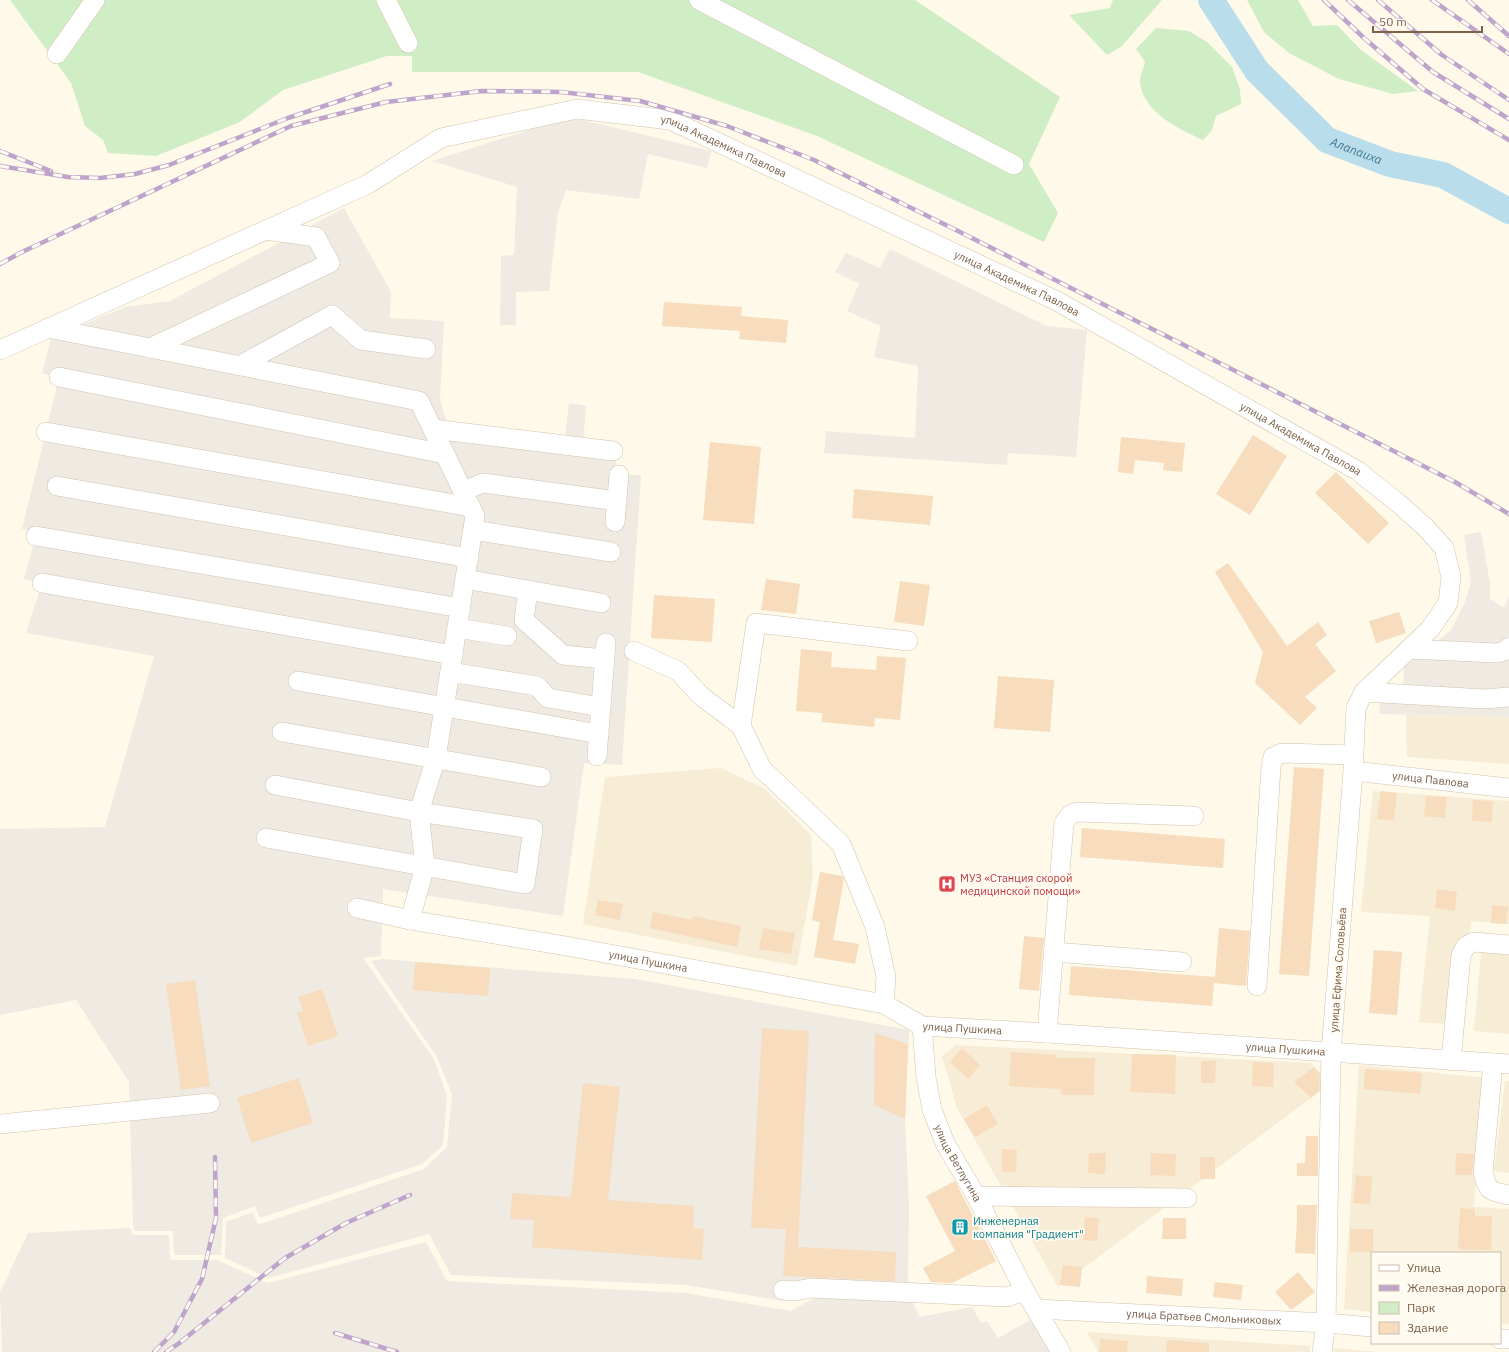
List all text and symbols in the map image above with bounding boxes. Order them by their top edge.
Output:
scale bar [1373,8,1482,34]
text: 50 m [1379,14,1407,29]
street label: улица Академика Павлова [660,112,789,181]
water label: Алапаиха [1327,134,1384,167]
street label: улица Академика Павлова [952,247,1082,319]
street label: улица Академика Павлова [1238,399,1365,478]
street label: улица Павлова [1391,768,1470,791]
place label: МУЗ «Станция скорой медицинской помощи» [960,871,1081,898]
hospital icon: МУЗ «Станция скорой медицинской помощи» [937,874,957,894]
street label: улица Ефима Соловьёва [1327,907,1349,1033]
street label: улица Пушкина [608,947,689,975]
street label: улица Пушкина [922,1019,1003,1037]
street label: улица Пушкина [1245,1039,1326,1059]
street label: улица Ветлугина [931,1122,985,1204]
place label: Инженерная компания "Градиент" [973,1214,1084,1241]
building icon: Инженерная компания "Градиент" [950,1217,970,1237]
legend [1371,1252,1501,1344]
text: Улица [1407,1260,1441,1275]
text: Железная дорога [1407,1280,1507,1295]
text: Парк [1407,1300,1436,1315]
street label: улица Братьев Смольниковых [1126,1306,1282,1328]
text: Здание [1407,1320,1449,1335]

